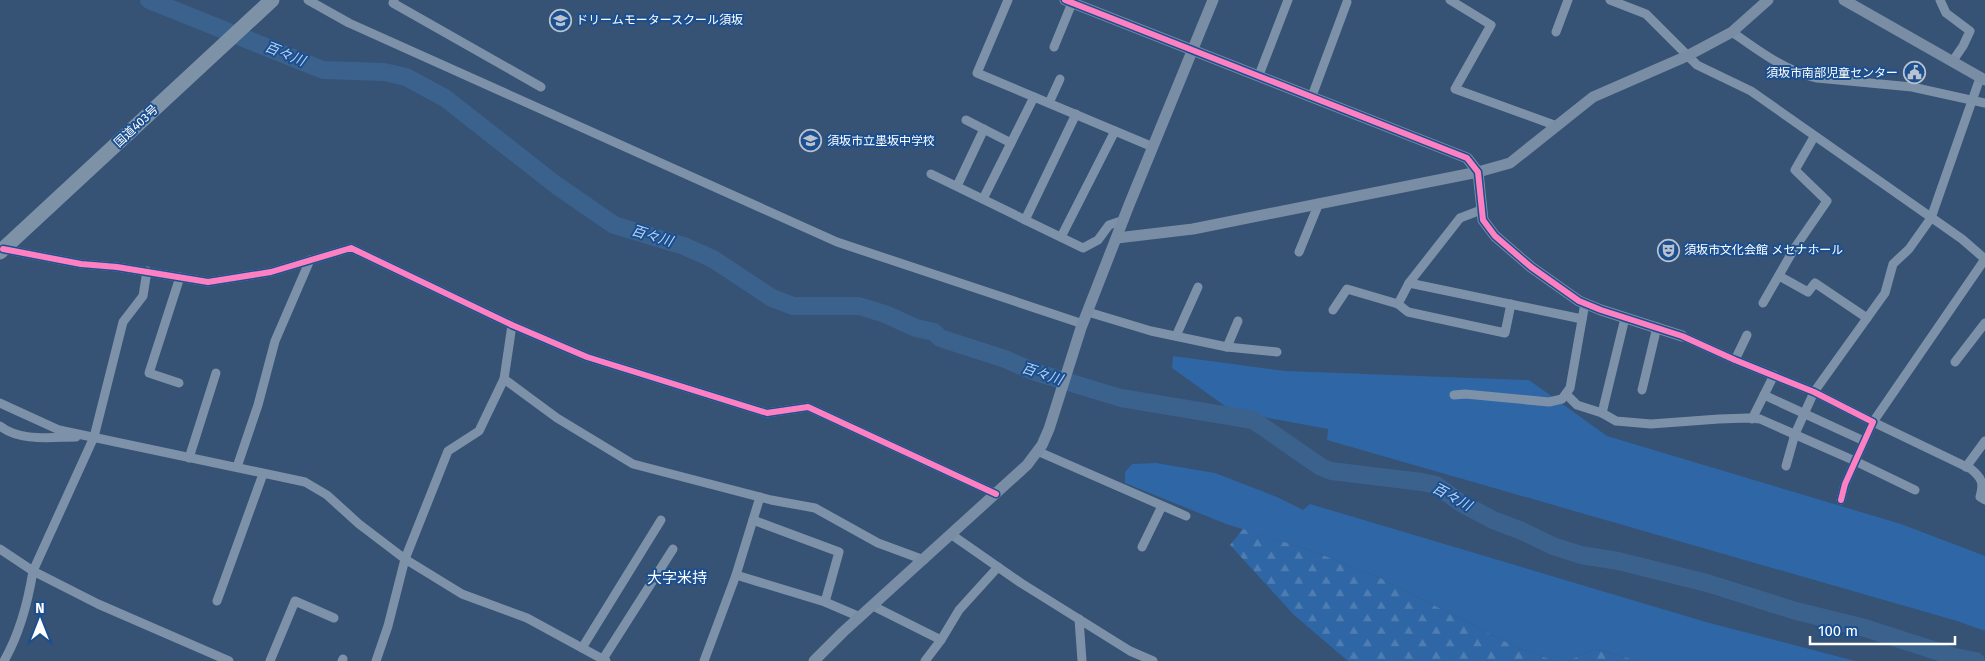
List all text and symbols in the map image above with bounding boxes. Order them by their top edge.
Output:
school or university icon: ドリームモータースクール須坂 [548,8,572,32]
place label: ドリームモータースクール須坂 [576,13,743,27]
water label: 百々川 [262,38,310,70]
public building icon: 須坂市南部児童センター [1902,61,1926,85]
place label: 須坂市南部児童センター [1766,66,1898,80]
street label: 国道403号 [111,102,161,150]
school or university icon: 須坂市立墨坂中学校 [799,129,823,153]
place label: 須坂市立墨坂中学校 [827,134,935,148]
water label: 百々川 [629,222,676,251]
theatre icon: 須坂市文化会館 メセナホール [1656,238,1680,262]
place label: 須坂市文化会館 メセナホール [1684,243,1843,257]
water label: 百々川 [1019,359,1067,389]
water label: 百々川 [1429,480,1476,515]
district label: 大字米持 [647,569,707,587]
north arrow [15,596,65,646]
text: N [35,600,45,617]
scale bar [1810,614,1955,646]
text: 100 m [1818,622,1858,640]

